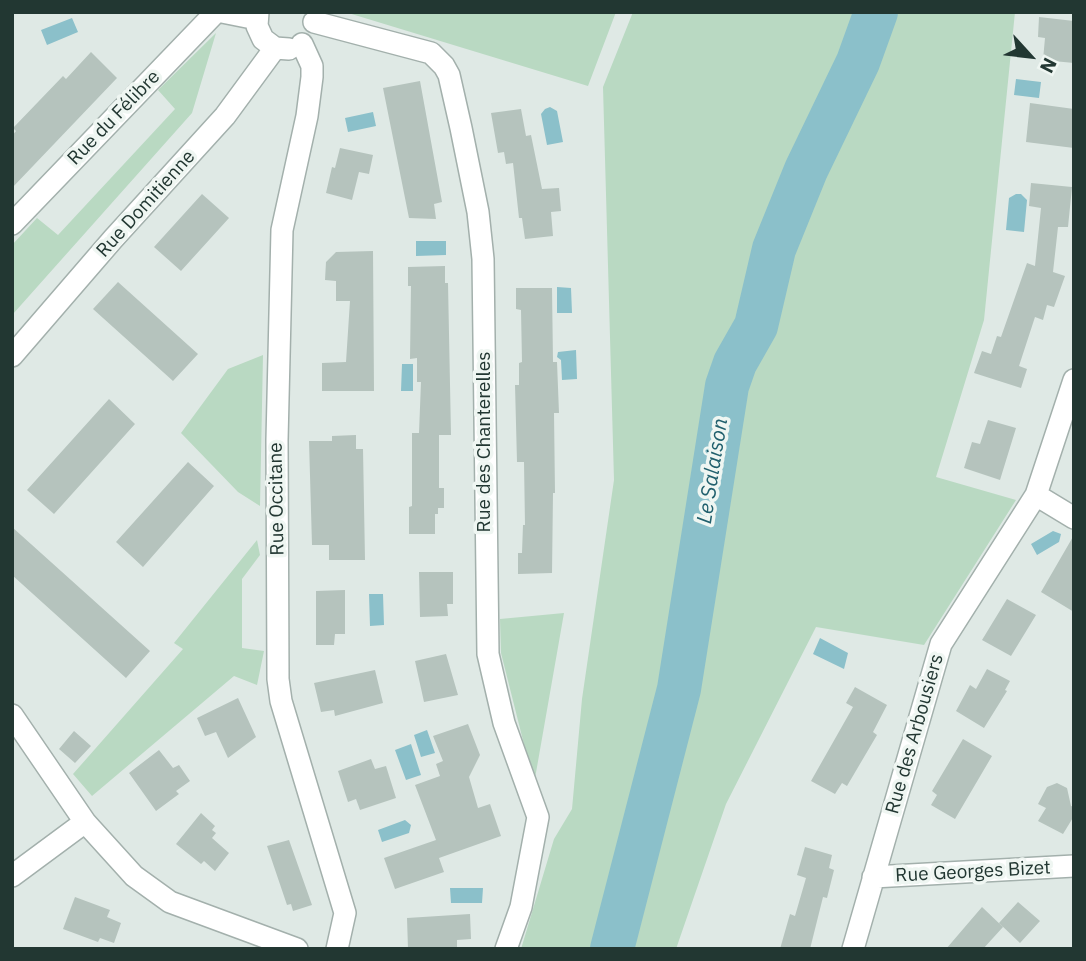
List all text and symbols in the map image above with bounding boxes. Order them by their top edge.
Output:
north arrow [995,21,1065,91]
text: N [1035,54,1063,77]
street label: Rue du Félibre [63,66,165,170]
street label: Rue Domitienne [92,146,200,262]
street label: Rue des Chanterelles [474,352,496,532]
water label: Le Salaison [692,416,734,526]
street label: Rue Occitane [265,442,289,556]
street label: Rue des Arbousiers [881,651,949,817]
street label: Rue Georges Bizet [895,857,1051,887]

